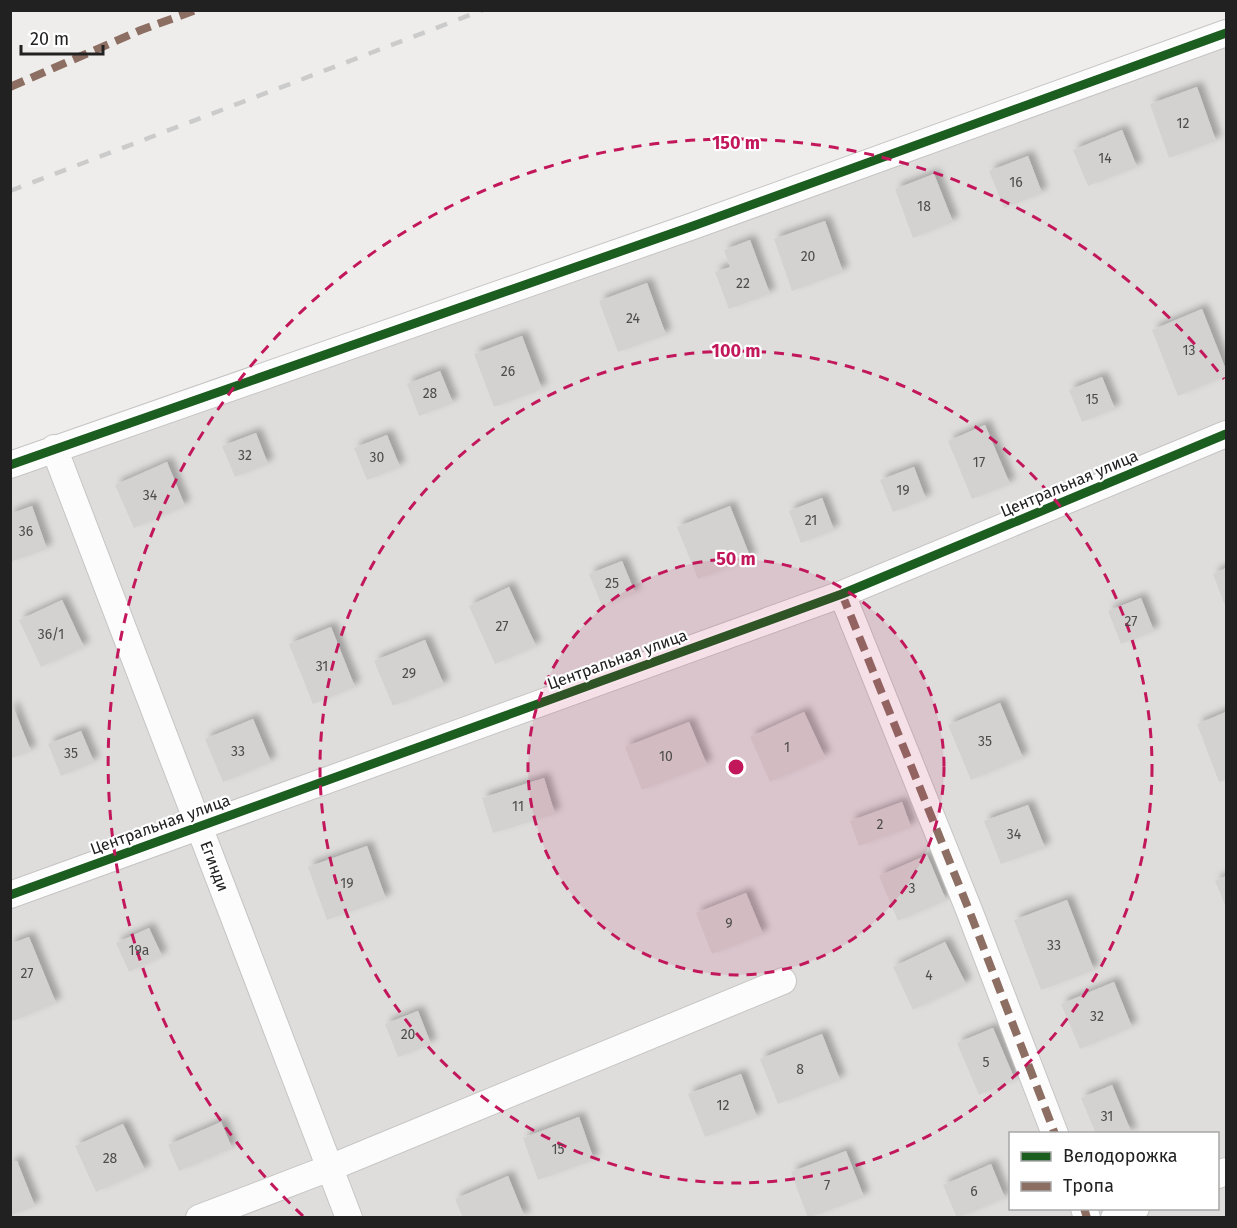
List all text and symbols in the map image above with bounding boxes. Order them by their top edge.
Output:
scale bar [21,18,104,56]
text: 20 m [30,28,69,50]
house number: 12 [1177,115,1190,132]
text: 150 m [712,132,760,154]
house number: 14 [1098,150,1112,167]
house number: 16 [1009,174,1023,191]
house number: 18 [917,198,931,215]
house number: 20 [801,248,816,265]
house number: 22 [736,275,750,292]
house number: 24 [626,310,641,327]
text: 100 m [712,340,760,362]
house number: 13 [1182,342,1196,359]
house number: 26 [501,363,515,380]
house number: 28 [423,385,438,402]
house number: 15 [1085,391,1099,408]
street label: Центральная улица [998,446,1141,521]
house number: 32 [238,447,252,464]
house number: 30 [370,449,385,466]
house number: 17 [973,454,985,471]
house number: 19 [896,482,910,499]
house number: 34 [143,487,158,504]
house number: 21 [805,512,817,529]
house number: 36 [19,523,33,540]
text: 50 m [716,548,756,570]
house number: 25 [605,575,619,592]
house number: 27 [1124,613,1138,630]
house number: 27 [495,618,509,635]
street label: Центральная улица [545,625,690,694]
house number: 36/1 [38,626,64,643]
house number: 31 [316,658,328,675]
house number: 29 [402,665,416,682]
house number: 35 [978,733,992,750]
house number: 1 [784,739,790,756]
house number: 33 [231,743,245,760]
house number: 35 [64,745,78,762]
house number: 10 [659,748,673,765]
centre of rings [726,757,746,777]
street label: Центральная улица [88,790,233,859]
house number: 11 [512,798,524,815]
house number: 2 [877,816,884,833]
house number: 34 [1007,826,1022,843]
street label: Егинди [196,838,233,894]
house number: 19 [340,875,354,892]
house number: 3 [909,880,916,897]
house number: 9 [725,915,733,932]
house number: 33 [1047,937,1061,954]
house number: 19а [129,942,149,959]
house number: 27 [20,965,34,982]
house number: 4 [925,967,933,984]
house number: 32 [1090,1008,1104,1025]
house number: 20 [401,1026,416,1043]
house number: 5 [982,1054,990,1071]
house number: 8 [796,1061,804,1078]
house number: 12 [717,1097,730,1114]
house number: 31 [1101,1108,1113,1125]
legend [1009,1132,1219,1210]
house number: 15 [551,1141,565,1158]
text: Велодорожка [1063,1145,1178,1167]
house number: 28 [103,1150,118,1167]
text: Тропа [1063,1175,1114,1197]
house number: 7 [824,1177,830,1194]
house number: 6 [970,1183,978,1200]

